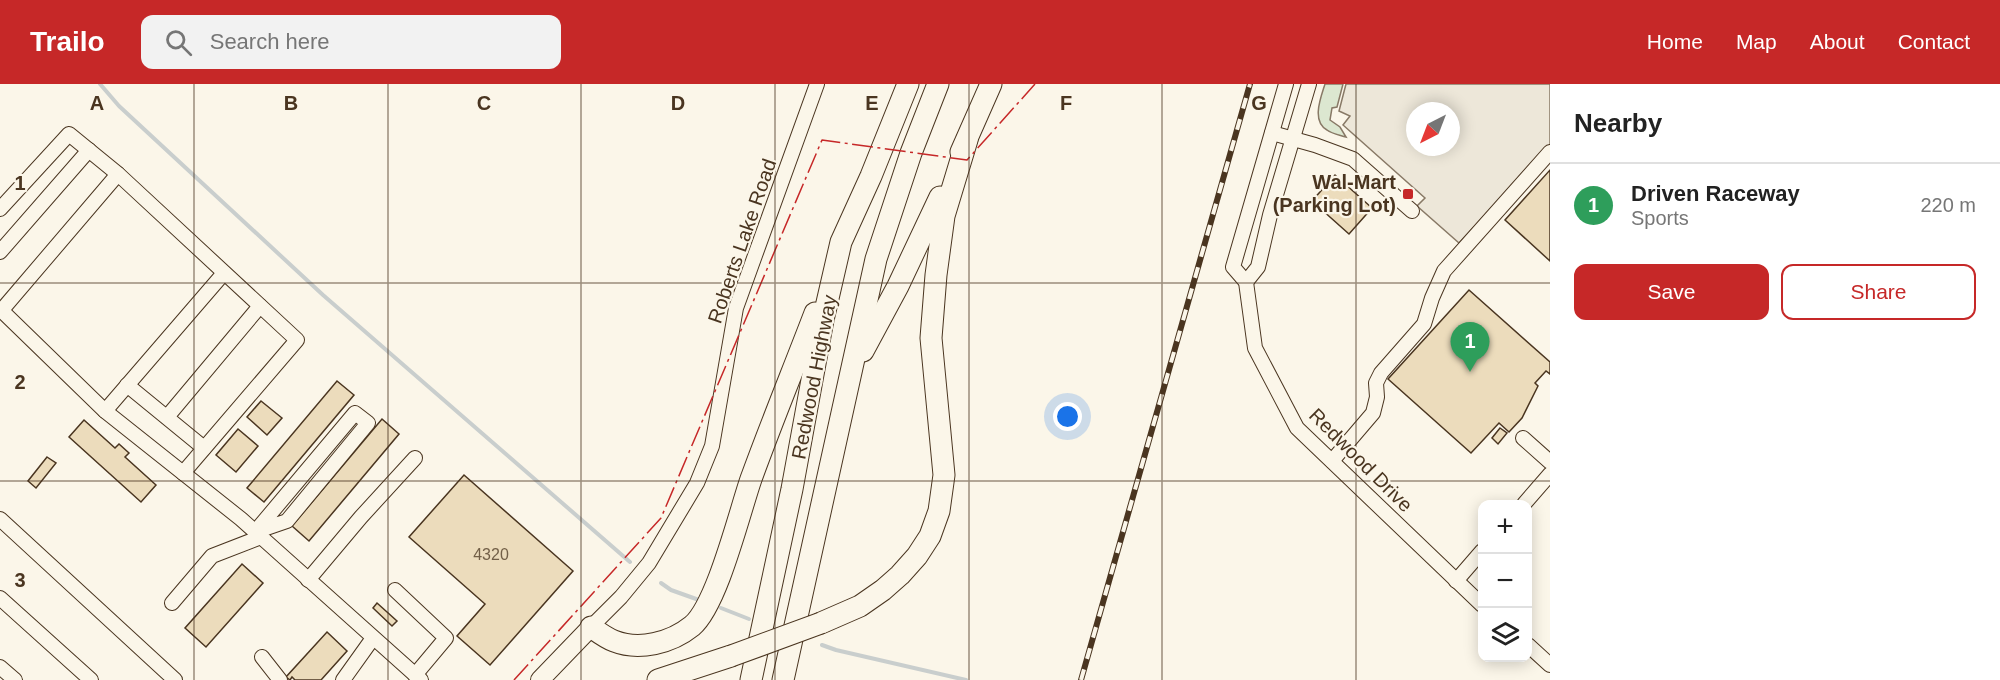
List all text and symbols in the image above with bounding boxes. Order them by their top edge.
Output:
search box [141,15,561,69]
text: Trailo [30,26,105,57]
icon: search [162,26,195,59]
text: Search here [210,29,330,54]
text: Home [1647,30,1703,53]
text: Map [1736,30,1777,53]
text: About [1810,30,1865,53]
text: Contact [1898,30,1970,53]
text: A [90,92,104,114]
text: B [284,92,298,114]
text: C [477,92,491,114]
text: D [671,92,685,114]
text: E [865,92,879,114]
text: F [1060,92,1072,114]
text: G [1251,92,1267,114]
north arrow [1406,102,1460,156]
text: Nearby [1574,108,1662,138]
street label: Roberts Lake Road [704,156,780,326]
place label: Wal-Mart (Parking Lot) [1273,171,1396,216]
text: 1 [14,172,26,194]
text: Driven Raceway [1631,181,1800,206]
marker: Wal-Mart (Parking Lot) [1401,187,1415,201]
text: 1 [1588,194,1599,216]
text: 220 m [1920,194,1976,216]
text: Sports [1631,207,1689,229]
button: Save [1574,264,1769,320]
button: Share [1781,264,1976,320]
street label: Redwood Highway [787,293,841,461]
pin: 1 [1450,322,1490,372]
text: 2 [14,371,26,393]
your location [1053,402,1082,431]
street label: Redwood Drive [1305,404,1417,516]
map controls [1478,500,1532,662]
button: + [1478,500,1532,554]
house number: 4320 [473,546,509,563]
button: − [1478,554,1532,608]
text: 3 [14,569,26,591]
button: layers [1478,608,1532,662]

